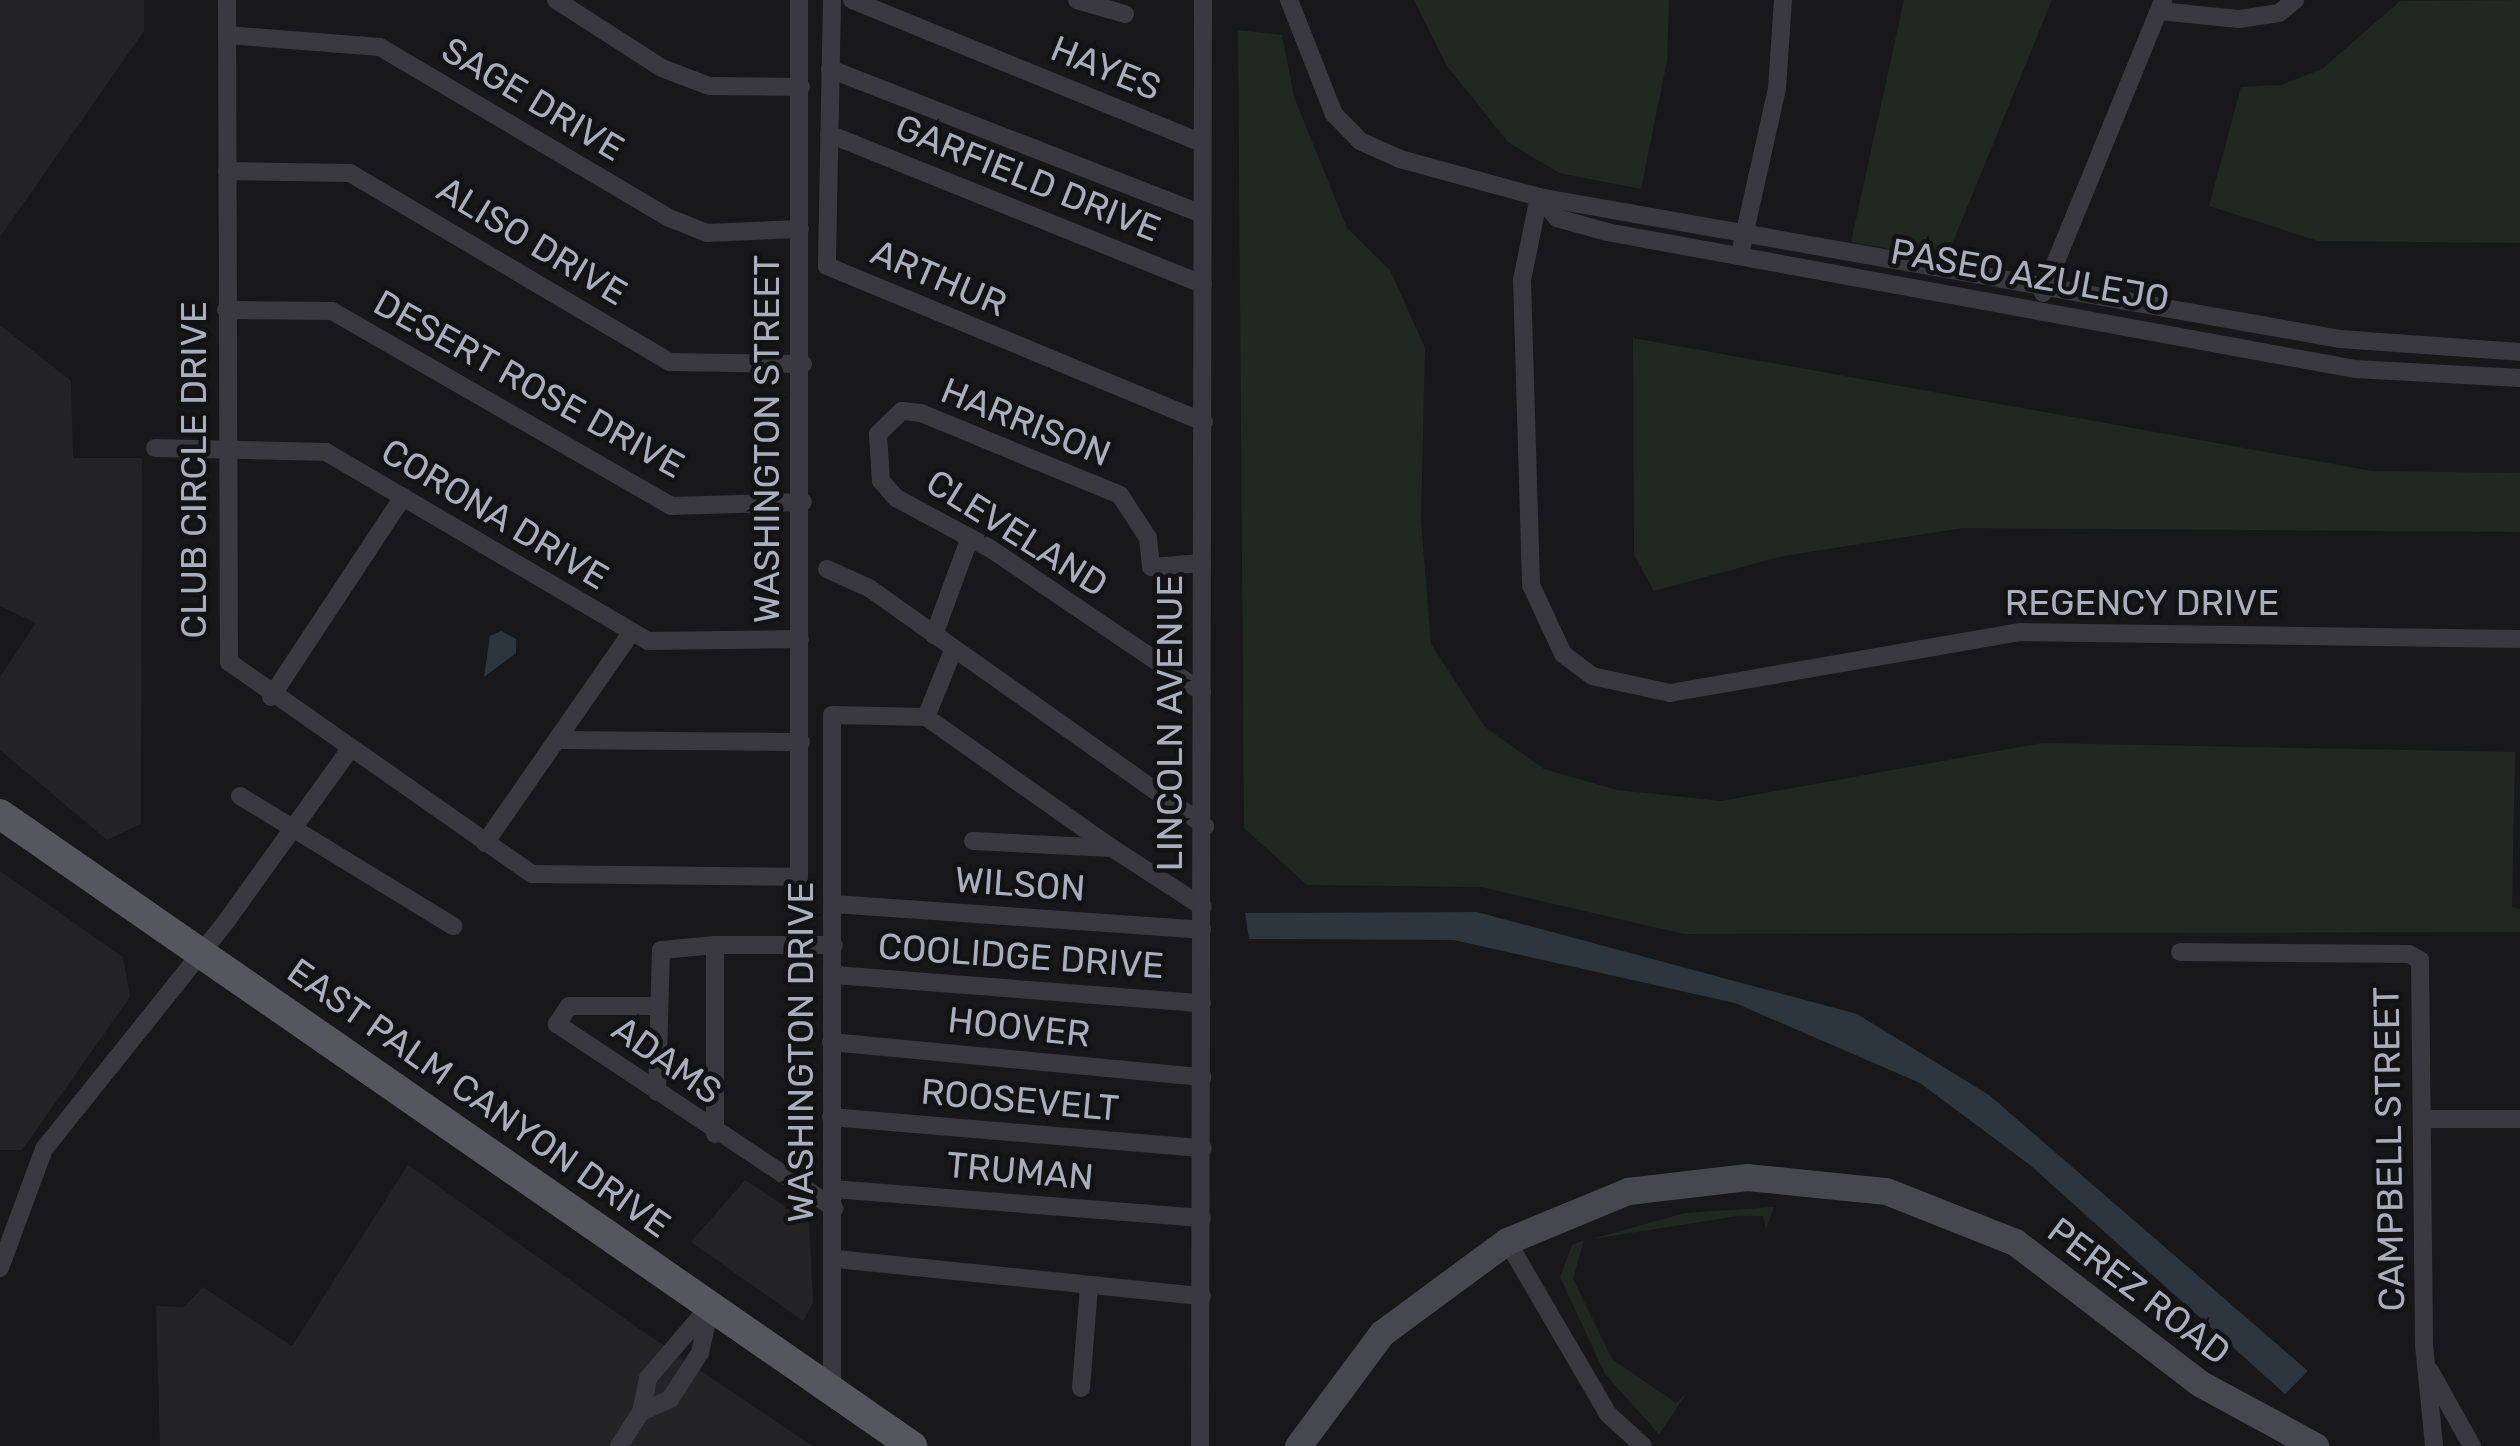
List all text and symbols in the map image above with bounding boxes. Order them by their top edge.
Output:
street label: HAYES [1045,26,1167,110]
street label: SAGE DRIVE [434,28,632,170]
street label: GARFIELD DRIVE [889,105,1167,251]
street label: ALISO DRIVE [429,168,635,314]
street label: PASEO AZULEJO [1887,229,2173,321]
street label: ARTHUR [865,230,1013,326]
street label: WASHINGTON STREET [745,255,789,623]
street label: DESERT ROSE DRIVE [366,281,692,487]
street label: CLUB CIRCLE DRIVE [172,301,216,639]
street label: HARRISON [935,369,1117,475]
street label: CORONA DRIVE [373,429,617,599]
street label: CLEVELAND [918,460,1116,606]
street label: LINCOLN AVENUE [1148,574,1192,872]
street label: REGENCY DRIVE [2004,581,2280,625]
street label: WILSON [953,858,1087,910]
street label: WASHINGTON DRIVE [779,882,823,1222]
street label: COOLIDGE DRIVE [877,924,1165,988]
street label: EAST PALM CANYON DRIVE [279,949,679,1247]
street label: CAMPBELL STREET [2365,986,2413,1312]
street label: HOOVER [946,998,1092,1056]
street label: ADAMS [604,1007,730,1113]
street label: ROOSEVELT [919,1070,1121,1130]
street label: TRUMAN [945,1143,1095,1199]
street label: PEREZ ROAD [2039,1208,2239,1374]

